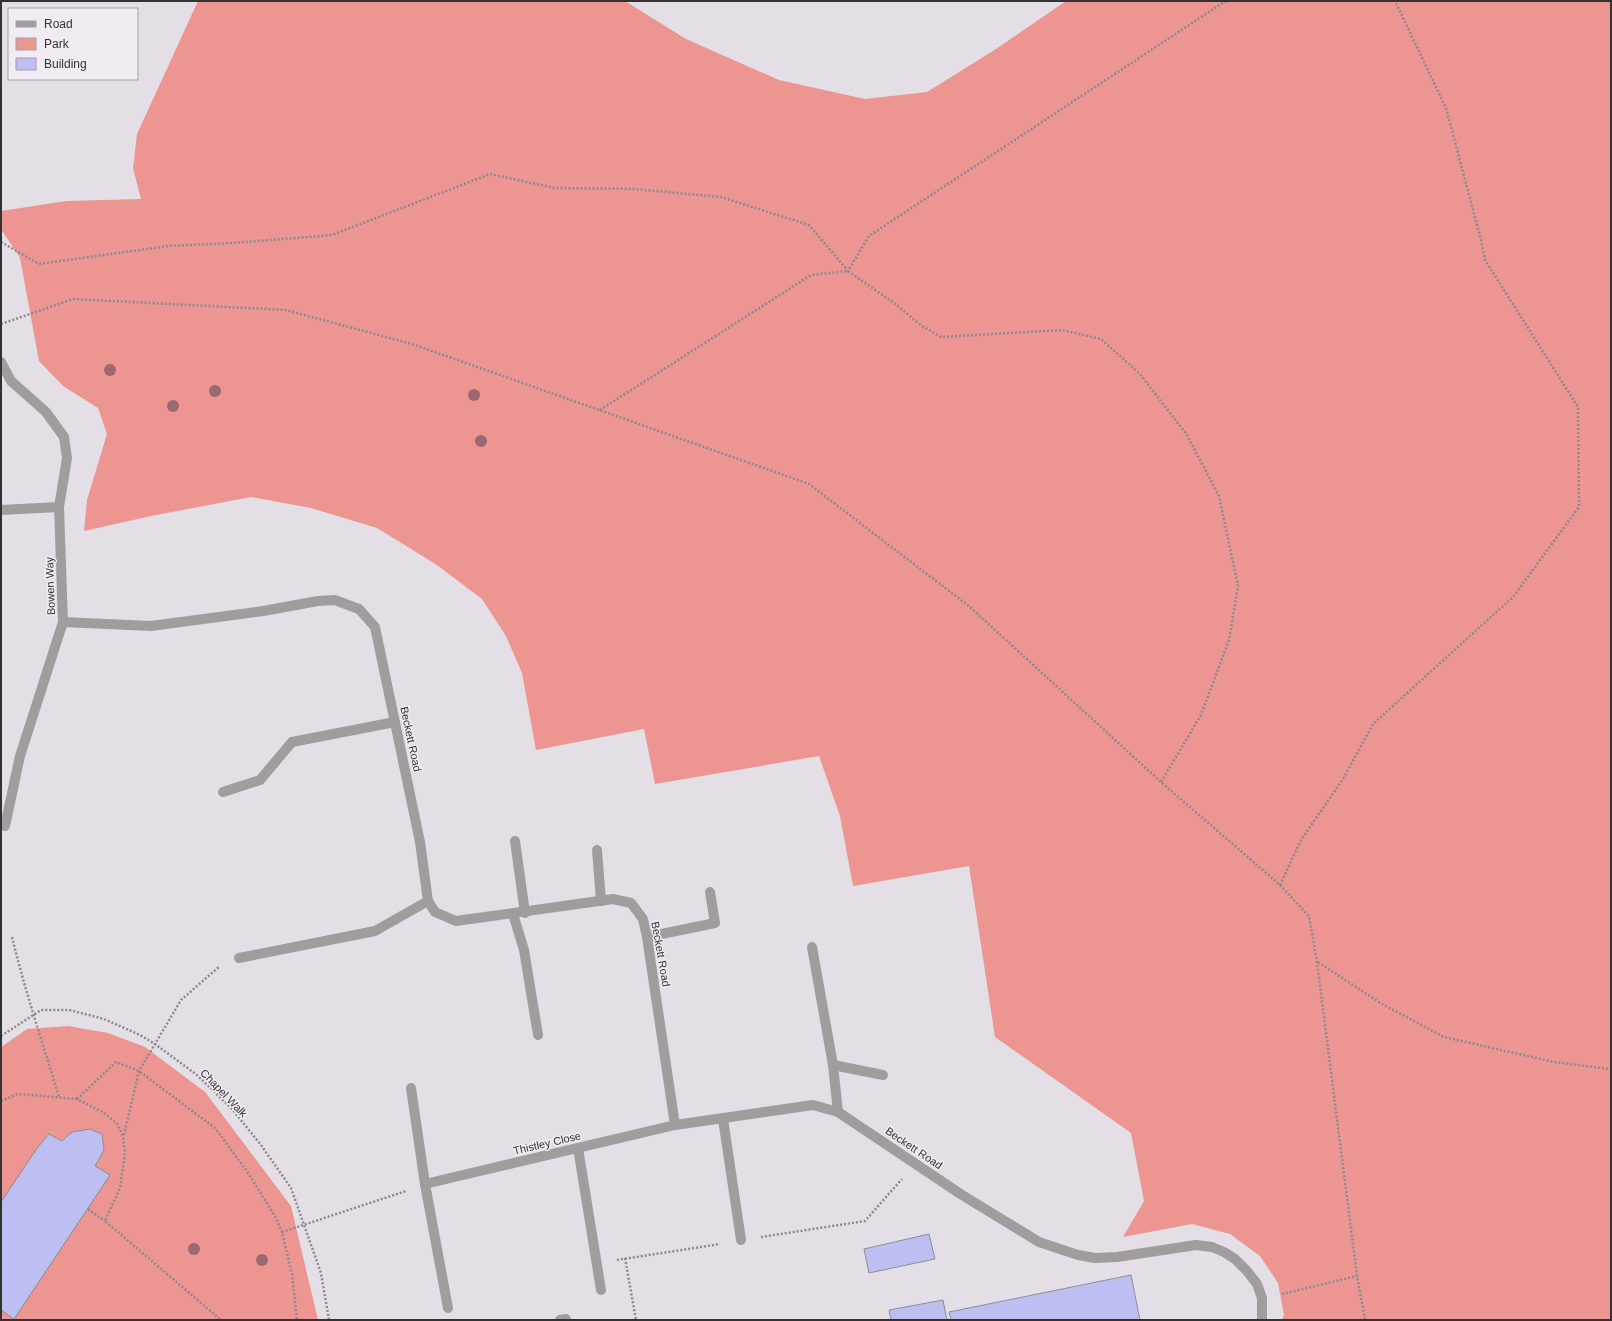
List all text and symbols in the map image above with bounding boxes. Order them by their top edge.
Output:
legend [8,8,138,80]
text: Road [44,17,73,31]
text: Park [44,37,70,51]
text: Building [44,57,87,71]
street label: Bowen Way [43,556,57,615]
street label: Beckett Road [398,705,424,773]
street label: Beckett Road [649,920,673,988]
street label: Chapel Walk [198,1067,250,1120]
street label: Beckett Road [883,1125,945,1171]
street label: Thistley Close [512,1129,582,1157]

